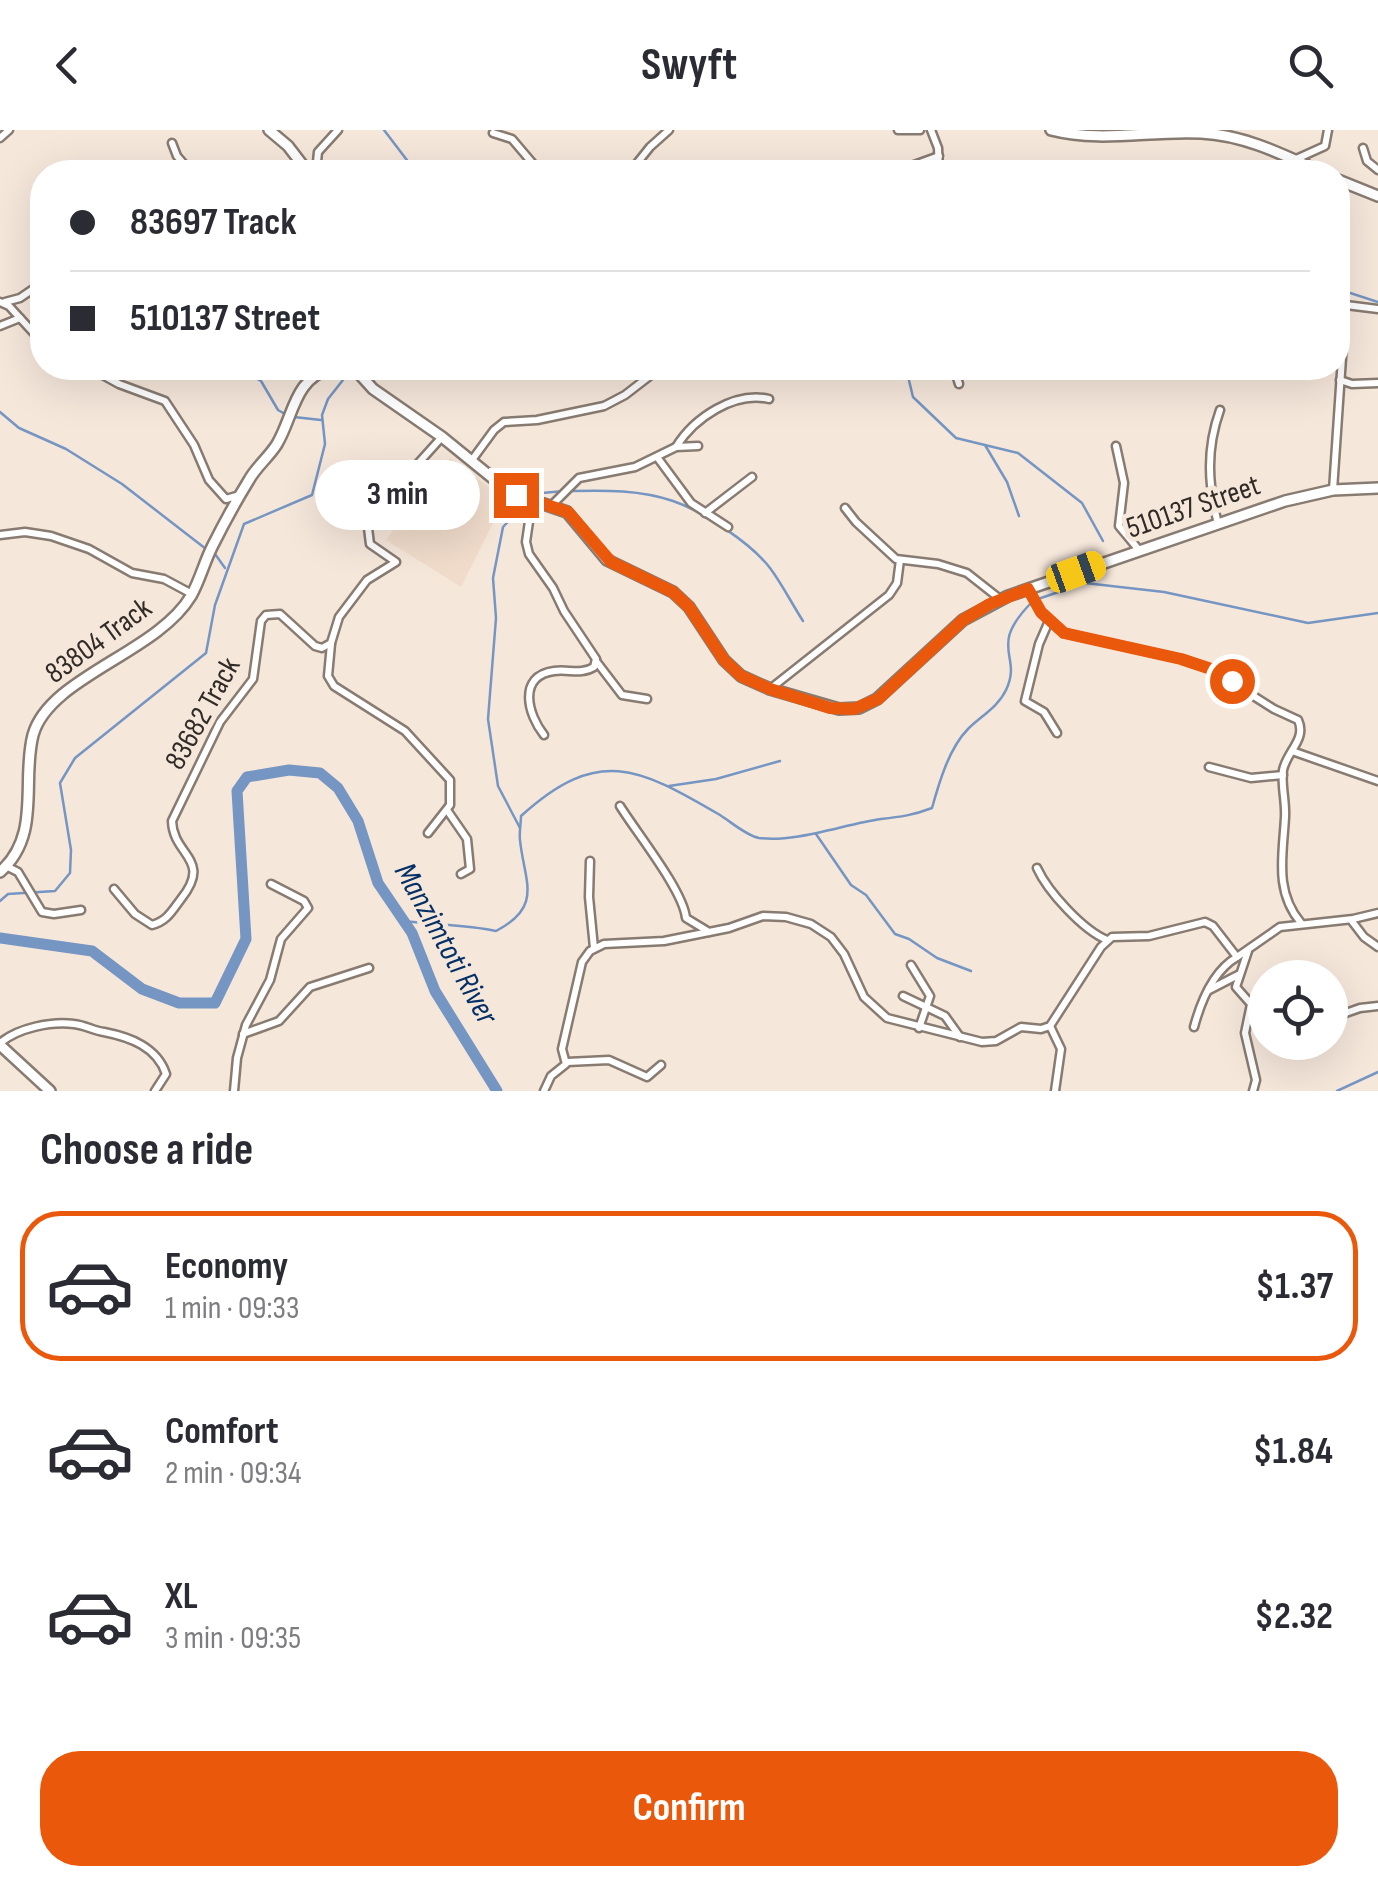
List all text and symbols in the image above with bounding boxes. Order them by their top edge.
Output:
icon: back [40,38,95,93]
text: Swyft [641,38,737,93]
icon: search [1283,38,1338,93]
text: 83697 Track [130,200,296,245]
text: 510137 Street [130,296,320,341]
callout: 3 min [316,460,481,530]
street label: 510137 Street [1122,467,1265,547]
route end [494,473,539,518]
text: 3 min [367,475,428,514]
car [1043,548,1109,596]
street label: 83804 Track [38,590,159,691]
street label: 83682 Track [157,651,249,776]
route start [1210,659,1255,704]
water label: Manzimtoti River [385,856,507,1032]
map controls [1248,960,1348,1060]
button: locate [1248,960,1348,1060]
text: Choose a ride [40,1123,253,1178]
icon: car [45,1241,135,1331]
text: Economy [165,1244,288,1289]
text: $1.37 [1255,1264,1333,1309]
text: 1 min · 09:33 [165,1289,299,1328]
icon: car [45,1406,135,1496]
text: Comfort [165,1409,279,1454]
text: $1.84 [1253,1429,1333,1474]
text: 2 min · 09:34 [165,1454,301,1493]
icon: car [45,1571,135,1661]
text: XL [165,1574,198,1619]
text: $2.32 [1255,1594,1333,1639]
text: 3 min · 09:35 [165,1619,301,1658]
button: Confirm [40,1751,1338,1866]

